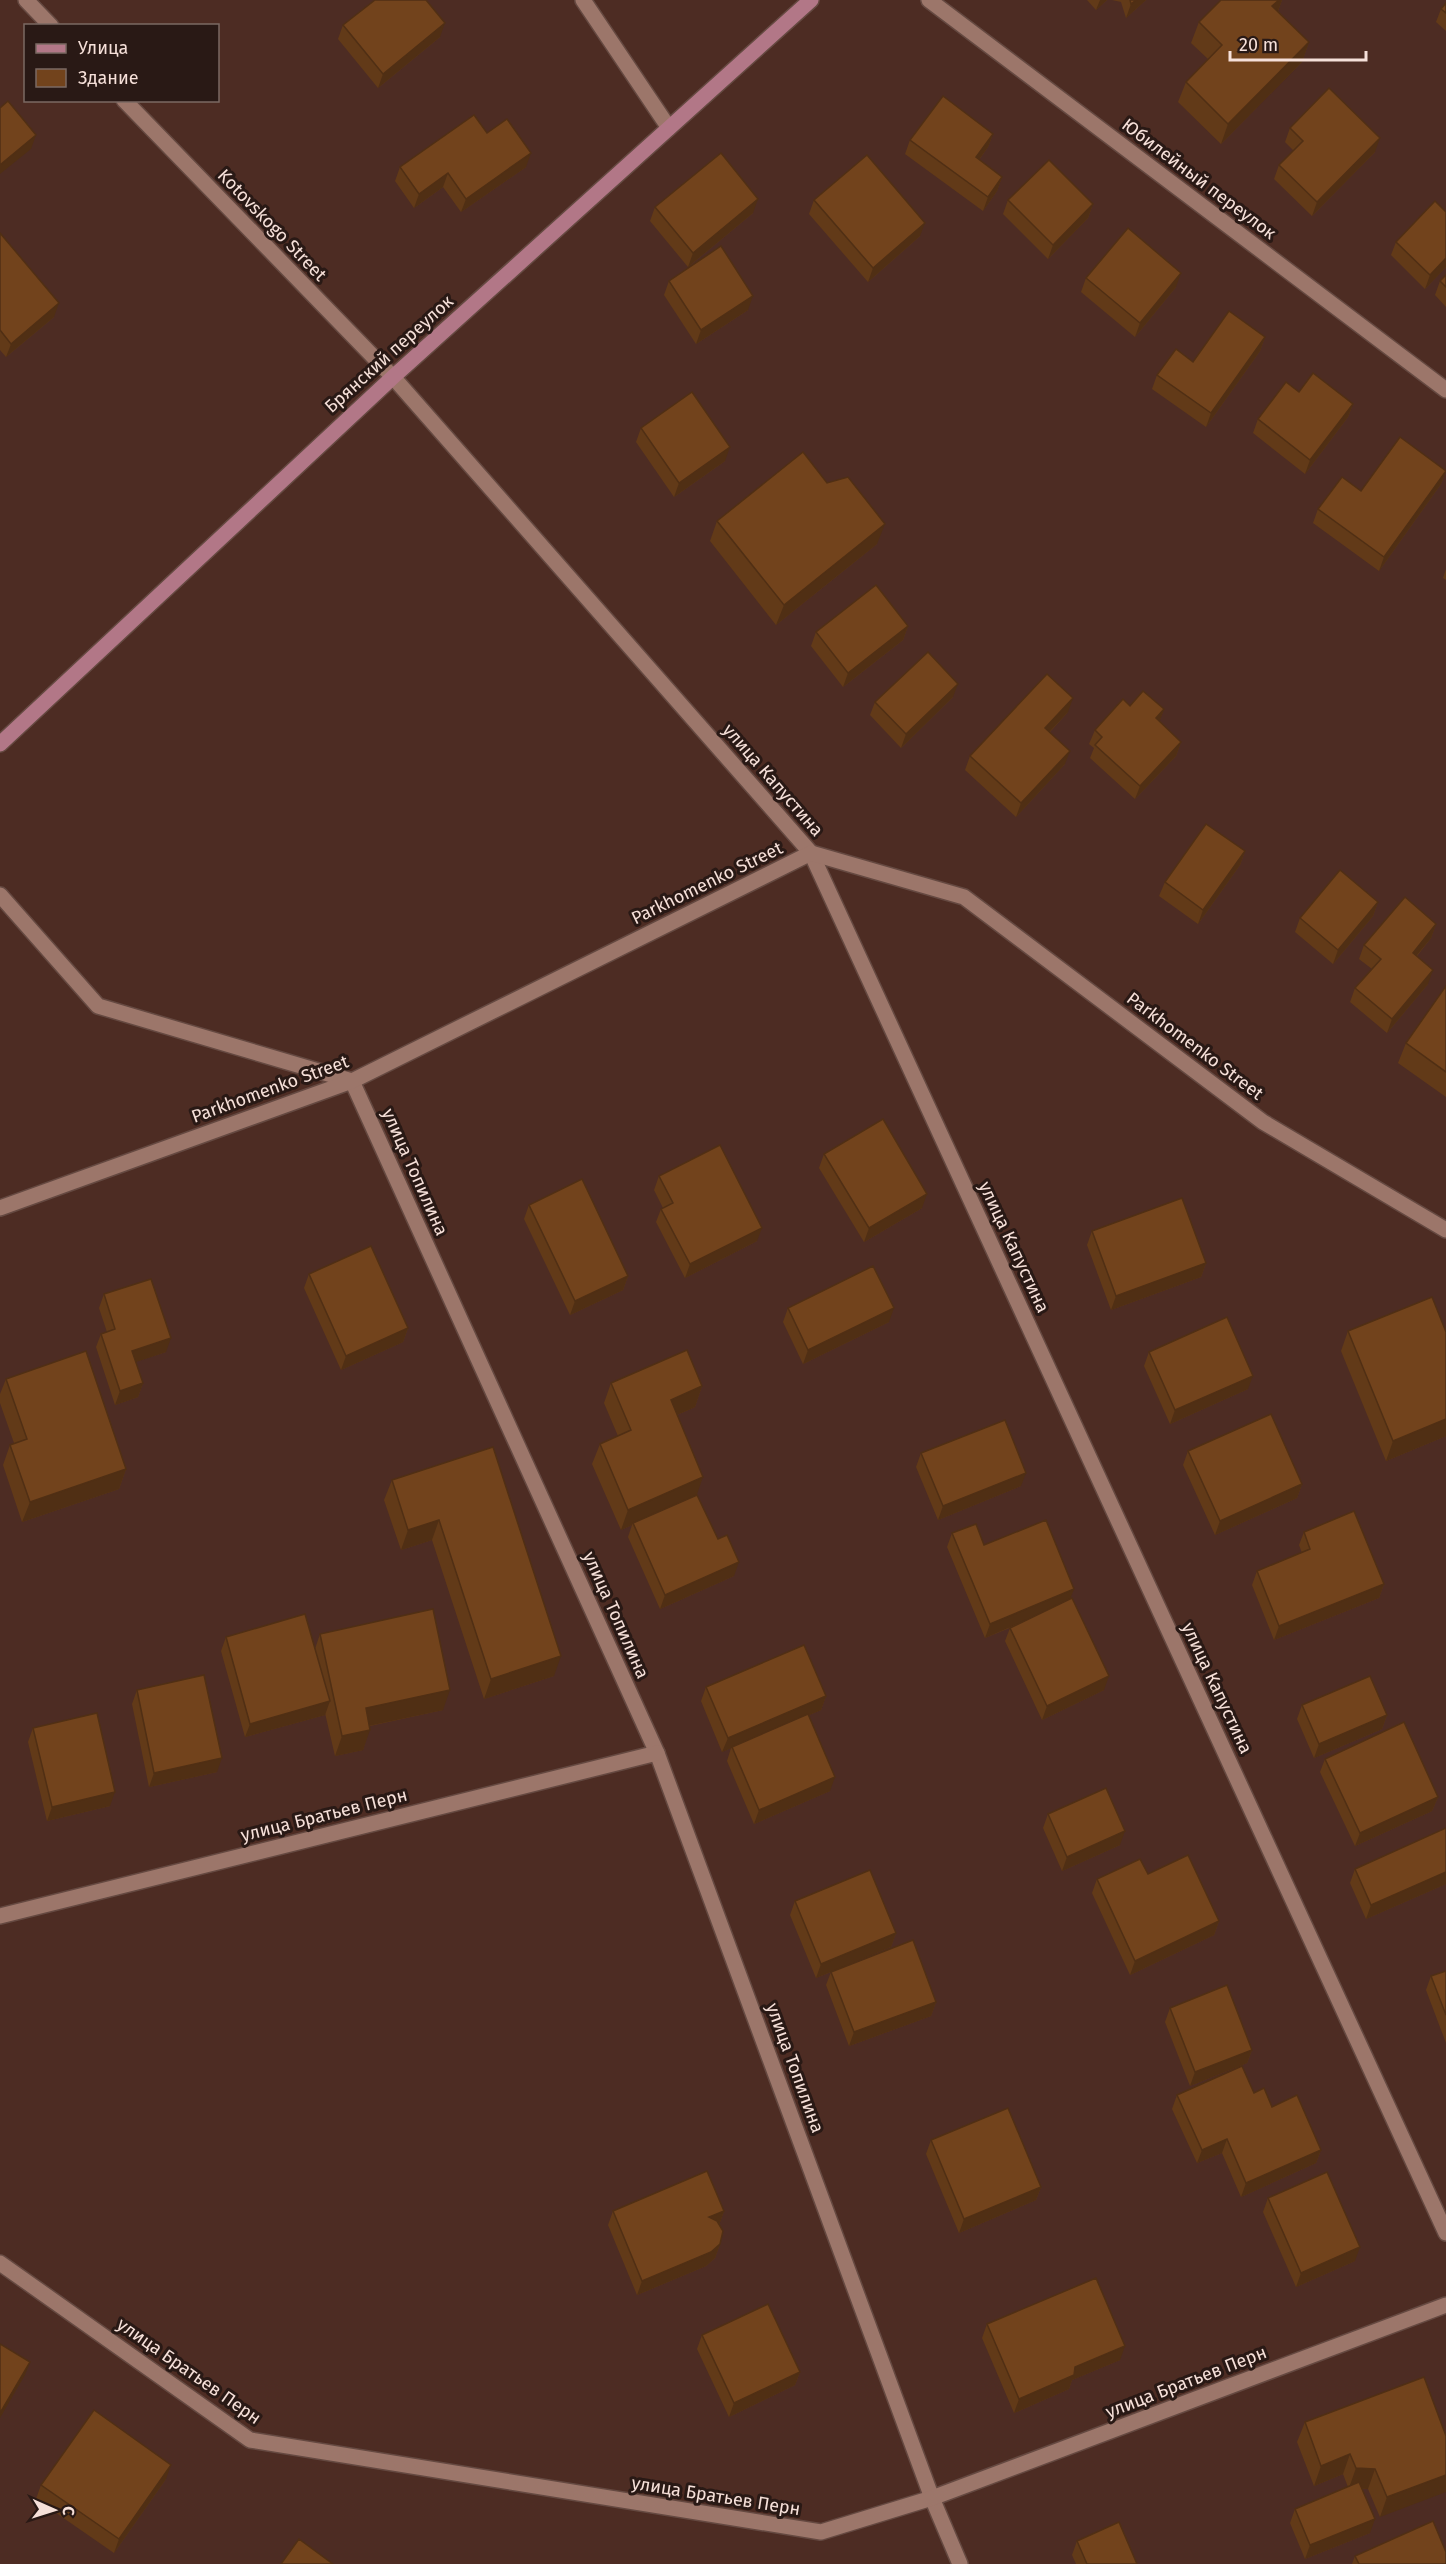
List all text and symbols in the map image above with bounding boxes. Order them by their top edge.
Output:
legend [24,24,219,102]
scale bar [1230,24,1366,62]
text: 20 m [1239,34,1278,56]
text: Улица [78,37,128,59]
text: Здание [78,67,139,89]
street label: Юбилейный переулок [1117,114,1281,245]
street label: Kotovskogo Street [213,164,331,286]
street label: Брянский переулок [320,290,458,418]
street label: улица Капустина [718,719,828,841]
street label: Parkhomenko Street [628,837,787,929]
street label: Parkhomenko Street [1122,987,1268,1105]
street label: Parkhomenko Street [189,1050,352,1128]
street label: улица Топилина [377,1105,453,1239]
street label: улица Капустина [974,1178,1054,1316]
street label: улица Топилина [578,1548,654,1682]
street label: улица Капустина [1177,1619,1257,1757]
street label: улица Братьев Перн [238,1784,410,1846]
street label: улица Топилина [761,2000,829,2136]
street label: улица Братьев Перн [113,2313,265,2429]
street label: улица Братьев Перн [1102,2341,1270,2423]
street label: улица Братьев Перн [630,2472,802,2520]
north arrow [24,2480,84,2540]
text: С [59,2506,78,2517]

